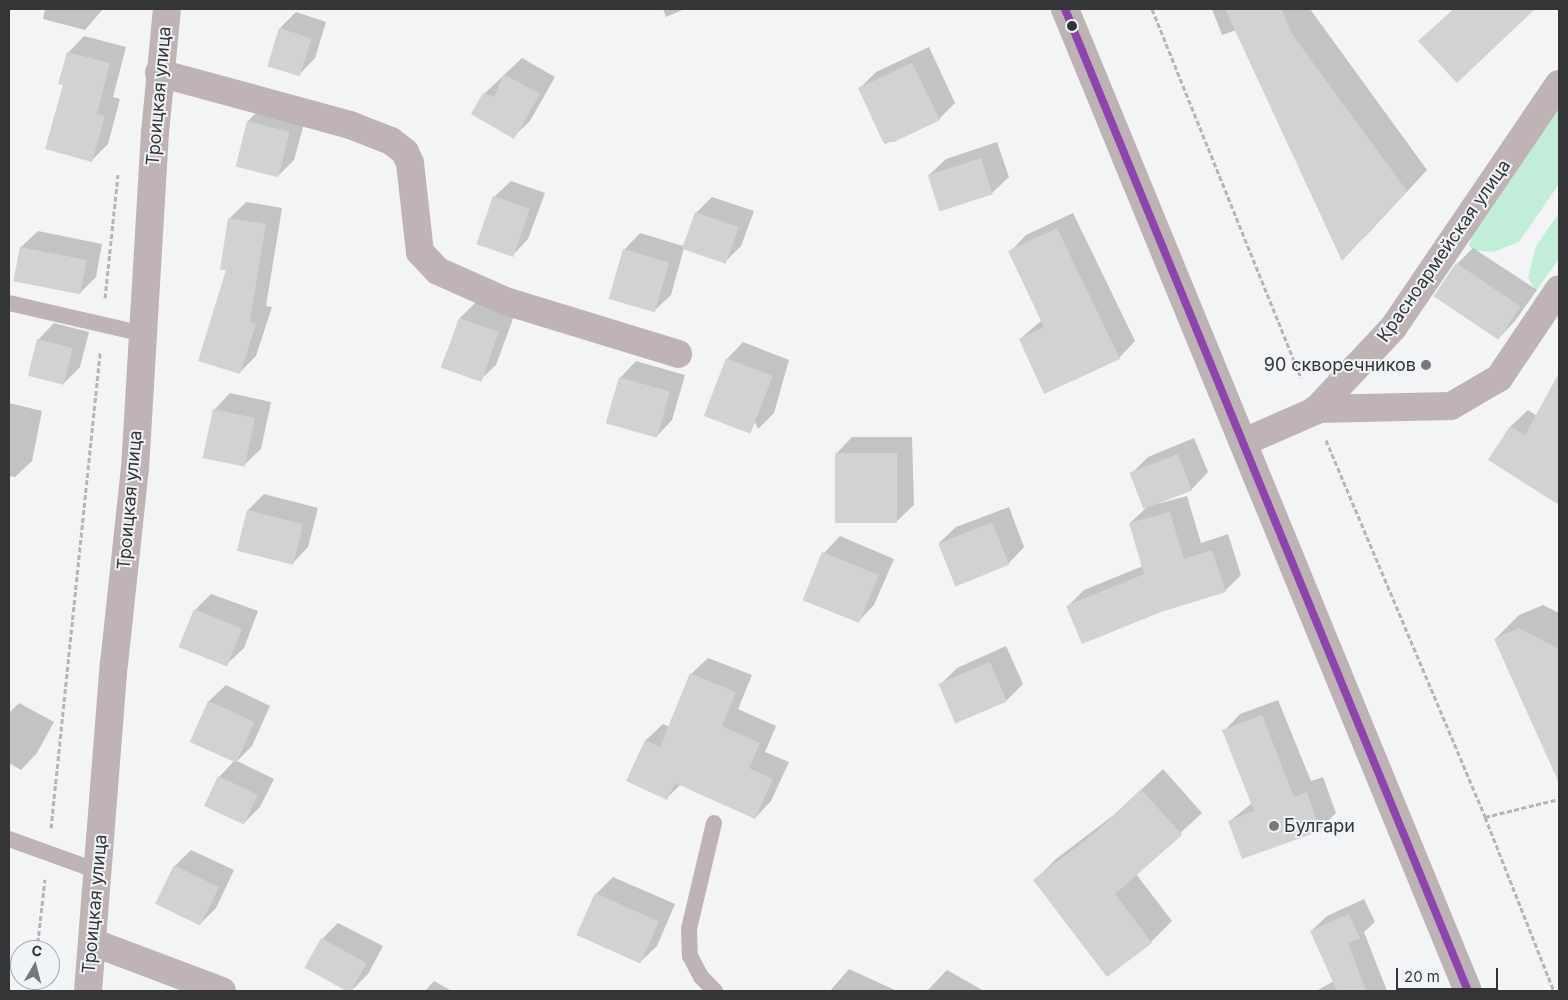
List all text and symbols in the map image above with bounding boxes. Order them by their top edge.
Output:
unlabelled marker [1067,21,1077,31]
street label: Троицкая улица [142,25,176,167]
street label: Красноармейская улица [1373,156,1515,346]
place label: 90 скворечников [1264,354,1416,376]
marker: 90 скворечников [1420,359,1432,371]
street label: Троицкая улица [113,429,147,571]
place label: Булгари [1284,815,1355,837]
marker: Булгари [1268,820,1280,832]
street label: Троицкая улица [78,833,112,975]
north arrow [10,940,60,990]
text: С [31,942,43,960]
scale bar [1398,958,1500,990]
text: 20 m [1404,967,1440,986]

